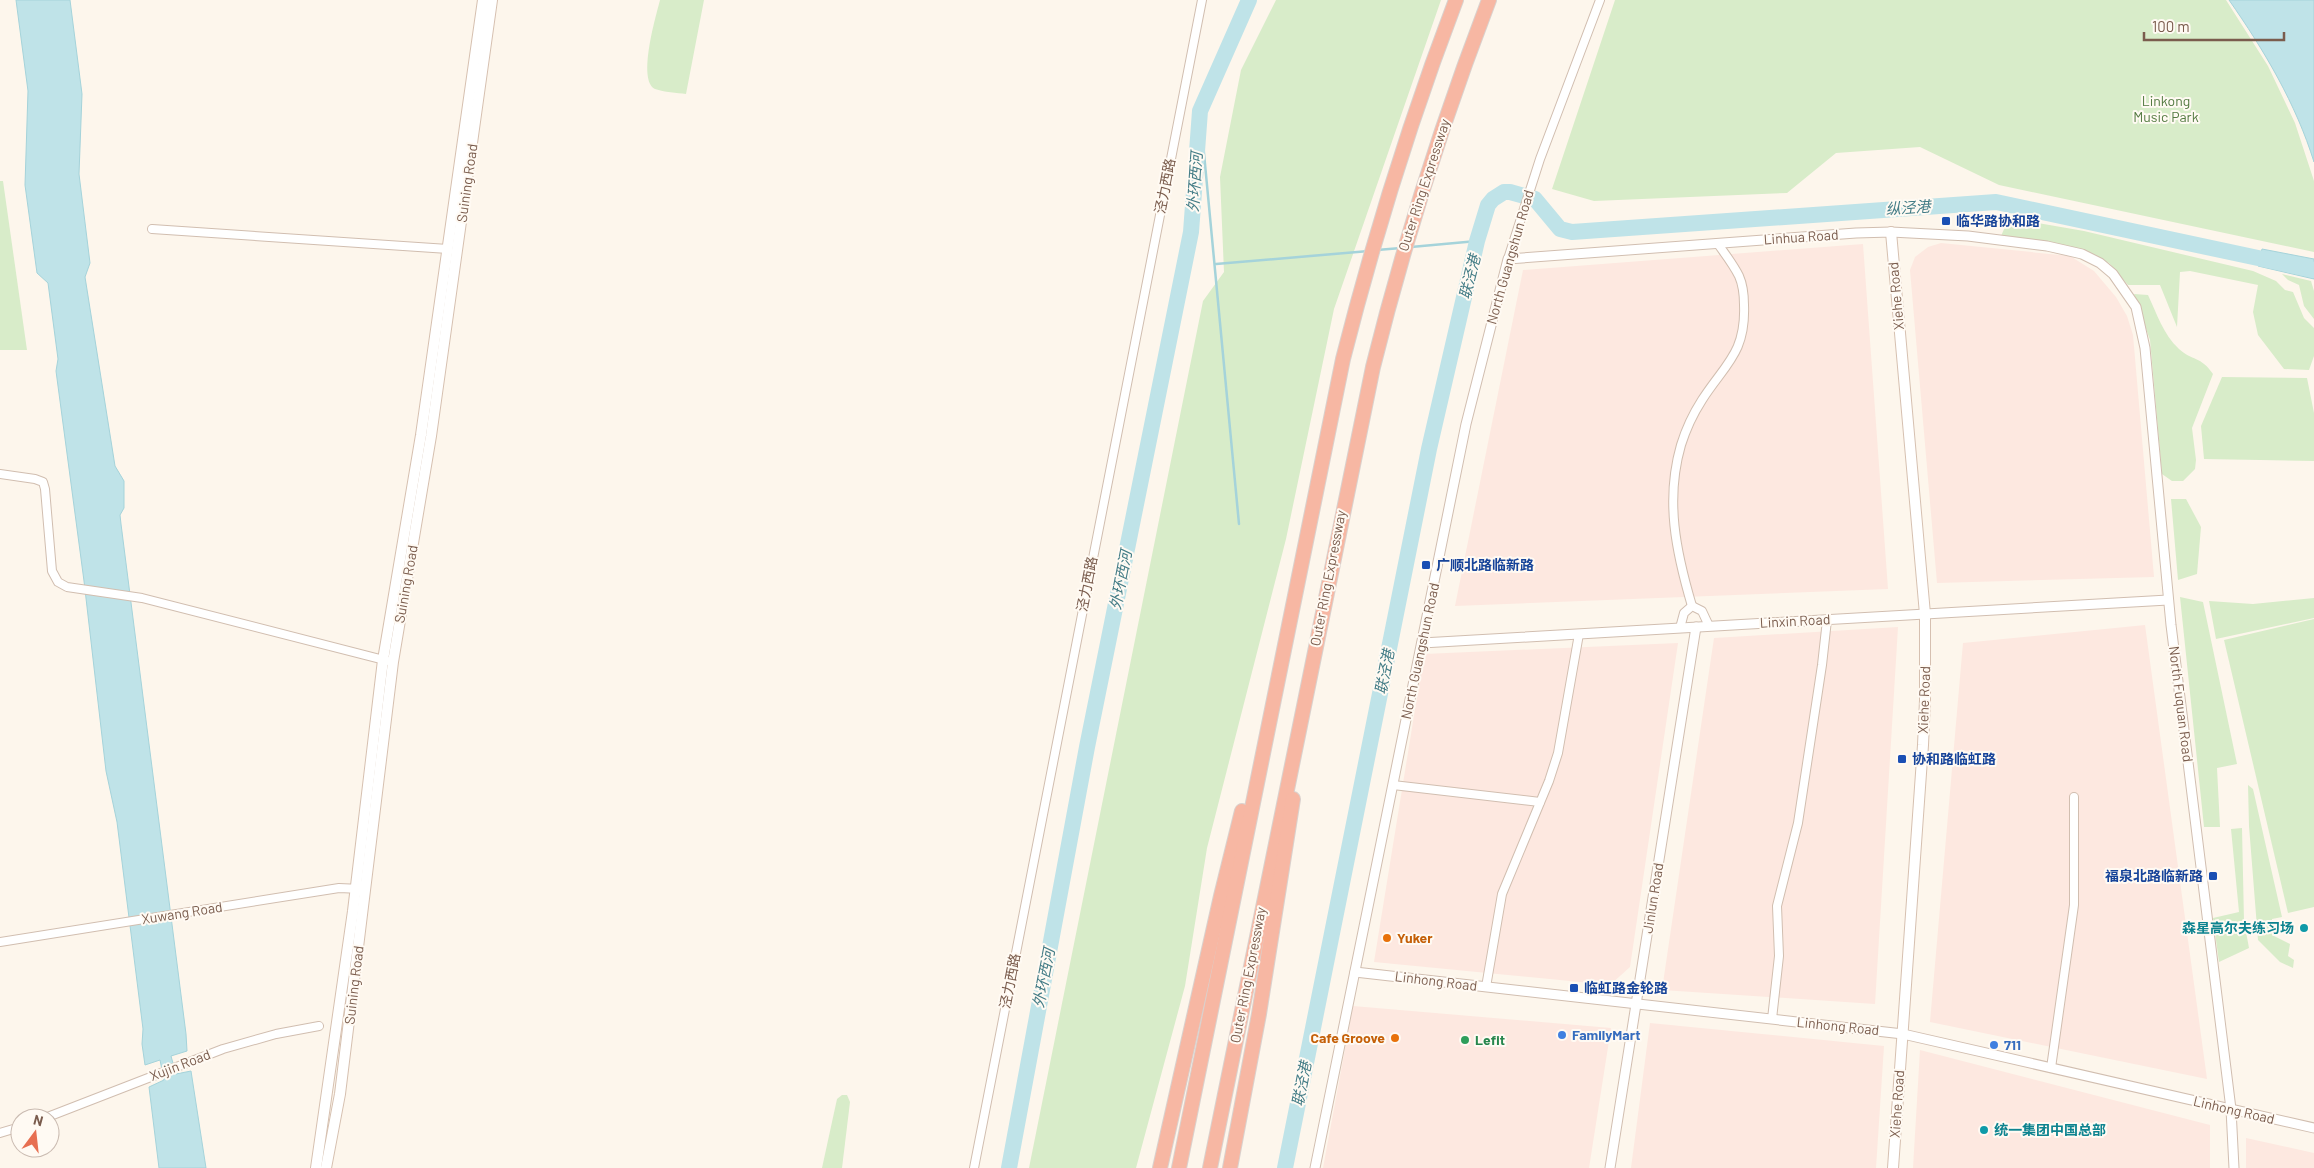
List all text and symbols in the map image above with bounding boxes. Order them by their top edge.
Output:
scale bar [2144,10,2284,42]
text: 100 m [2152,17,2190,35]
park label: Linkong Music Park [2133,92,2199,125]
street label: Outer Ring Expressway [1394,116,1453,253]
street label: Suining Road [453,143,480,223]
water label: 外环西河 [1183,148,1205,212]
street label: 泾力西路 [1151,157,1178,215]
street label: North Guangshun Road [1482,188,1537,326]
water label: 纵泾港 [1885,196,1933,218]
place label: 临华路协和路 [1956,212,2040,229]
marker: 临华路协和路 [1940,215,1952,227]
street label: Linhua Road [1763,225,1839,248]
water label: 联泾港 [1455,251,1484,301]
street label: Xiehe Road [1884,261,1907,331]
street label: Outer Ring Expressway [1306,508,1349,647]
street label: Suining Road [390,543,421,624]
water label: 外环西河 [1105,546,1135,611]
street label: 泾力西路 [1073,555,1100,613]
place label: 广顺北路临新路 [1436,556,1534,573]
marker: 广顺北路临新路 [1420,559,1432,571]
street label: North Guangshun Road [1397,581,1442,721]
street label: Linxin Road [1759,610,1831,631]
street label: North Fuquan Road [2166,645,2197,763]
water label: 联泾港 [1371,646,1398,696]
street label: Xiehe Road [1914,666,1933,734]
place label: 协和路临虹路 [1912,750,1996,767]
marker: 协和路临虹路 [1896,753,1908,765]
street label: Jinlun Road [1639,861,1666,934]
place label: 福泉北路临新路 [2105,867,2203,884]
marker: 福泉北路临新路 [2207,870,2219,882]
street label: Xuwang Road [140,898,224,927]
street label: Outer Ring Expressway [1226,905,1269,1044]
place label: 森星高尔夫练习场 [2182,919,2294,936]
marker: 森星高尔夫练习场 [2298,922,2310,934]
place label: Yuker [1397,929,1433,946]
marker: Yuker [1381,932,1393,944]
water label: 外环西河 [1028,944,1058,1009]
street label: Suining Road [340,945,367,1025]
street label: 泾力西路 [996,952,1023,1010]
street label: Linhong Road [1394,967,1478,994]
place label: 临虹路金轮路 [1584,979,1668,996]
marker: 临虹路金轮路 [1568,982,1580,994]
street label: Linhong Road [1796,1013,1880,1038]
place label: FamilyMart [1572,1026,1640,1043]
place label: Cafe Groove [1310,1029,1385,1046]
marker: FamilyMart [1556,1029,1568,1041]
place label: Lefit [1475,1031,1505,1048]
marker: Cafe Groove [1389,1032,1401,1044]
marker: Lefit [1459,1034,1471,1046]
place label: 711 [2004,1036,2021,1053]
marker: 711 [1988,1039,2000,1051]
street label: Xujin Road [147,1045,213,1084]
water label: 联泾港 [1288,1058,1315,1108]
street label: Xiehe Road [1886,1069,1907,1138]
street label: Linhong Road [2192,1092,2276,1127]
north arrow [10,1108,60,1158]
text: N [32,1111,45,1129]
place label: 统一集团中国总部 [1994,1121,2106,1138]
marker: 统一集团中国总部 [1978,1124,1990,1136]

